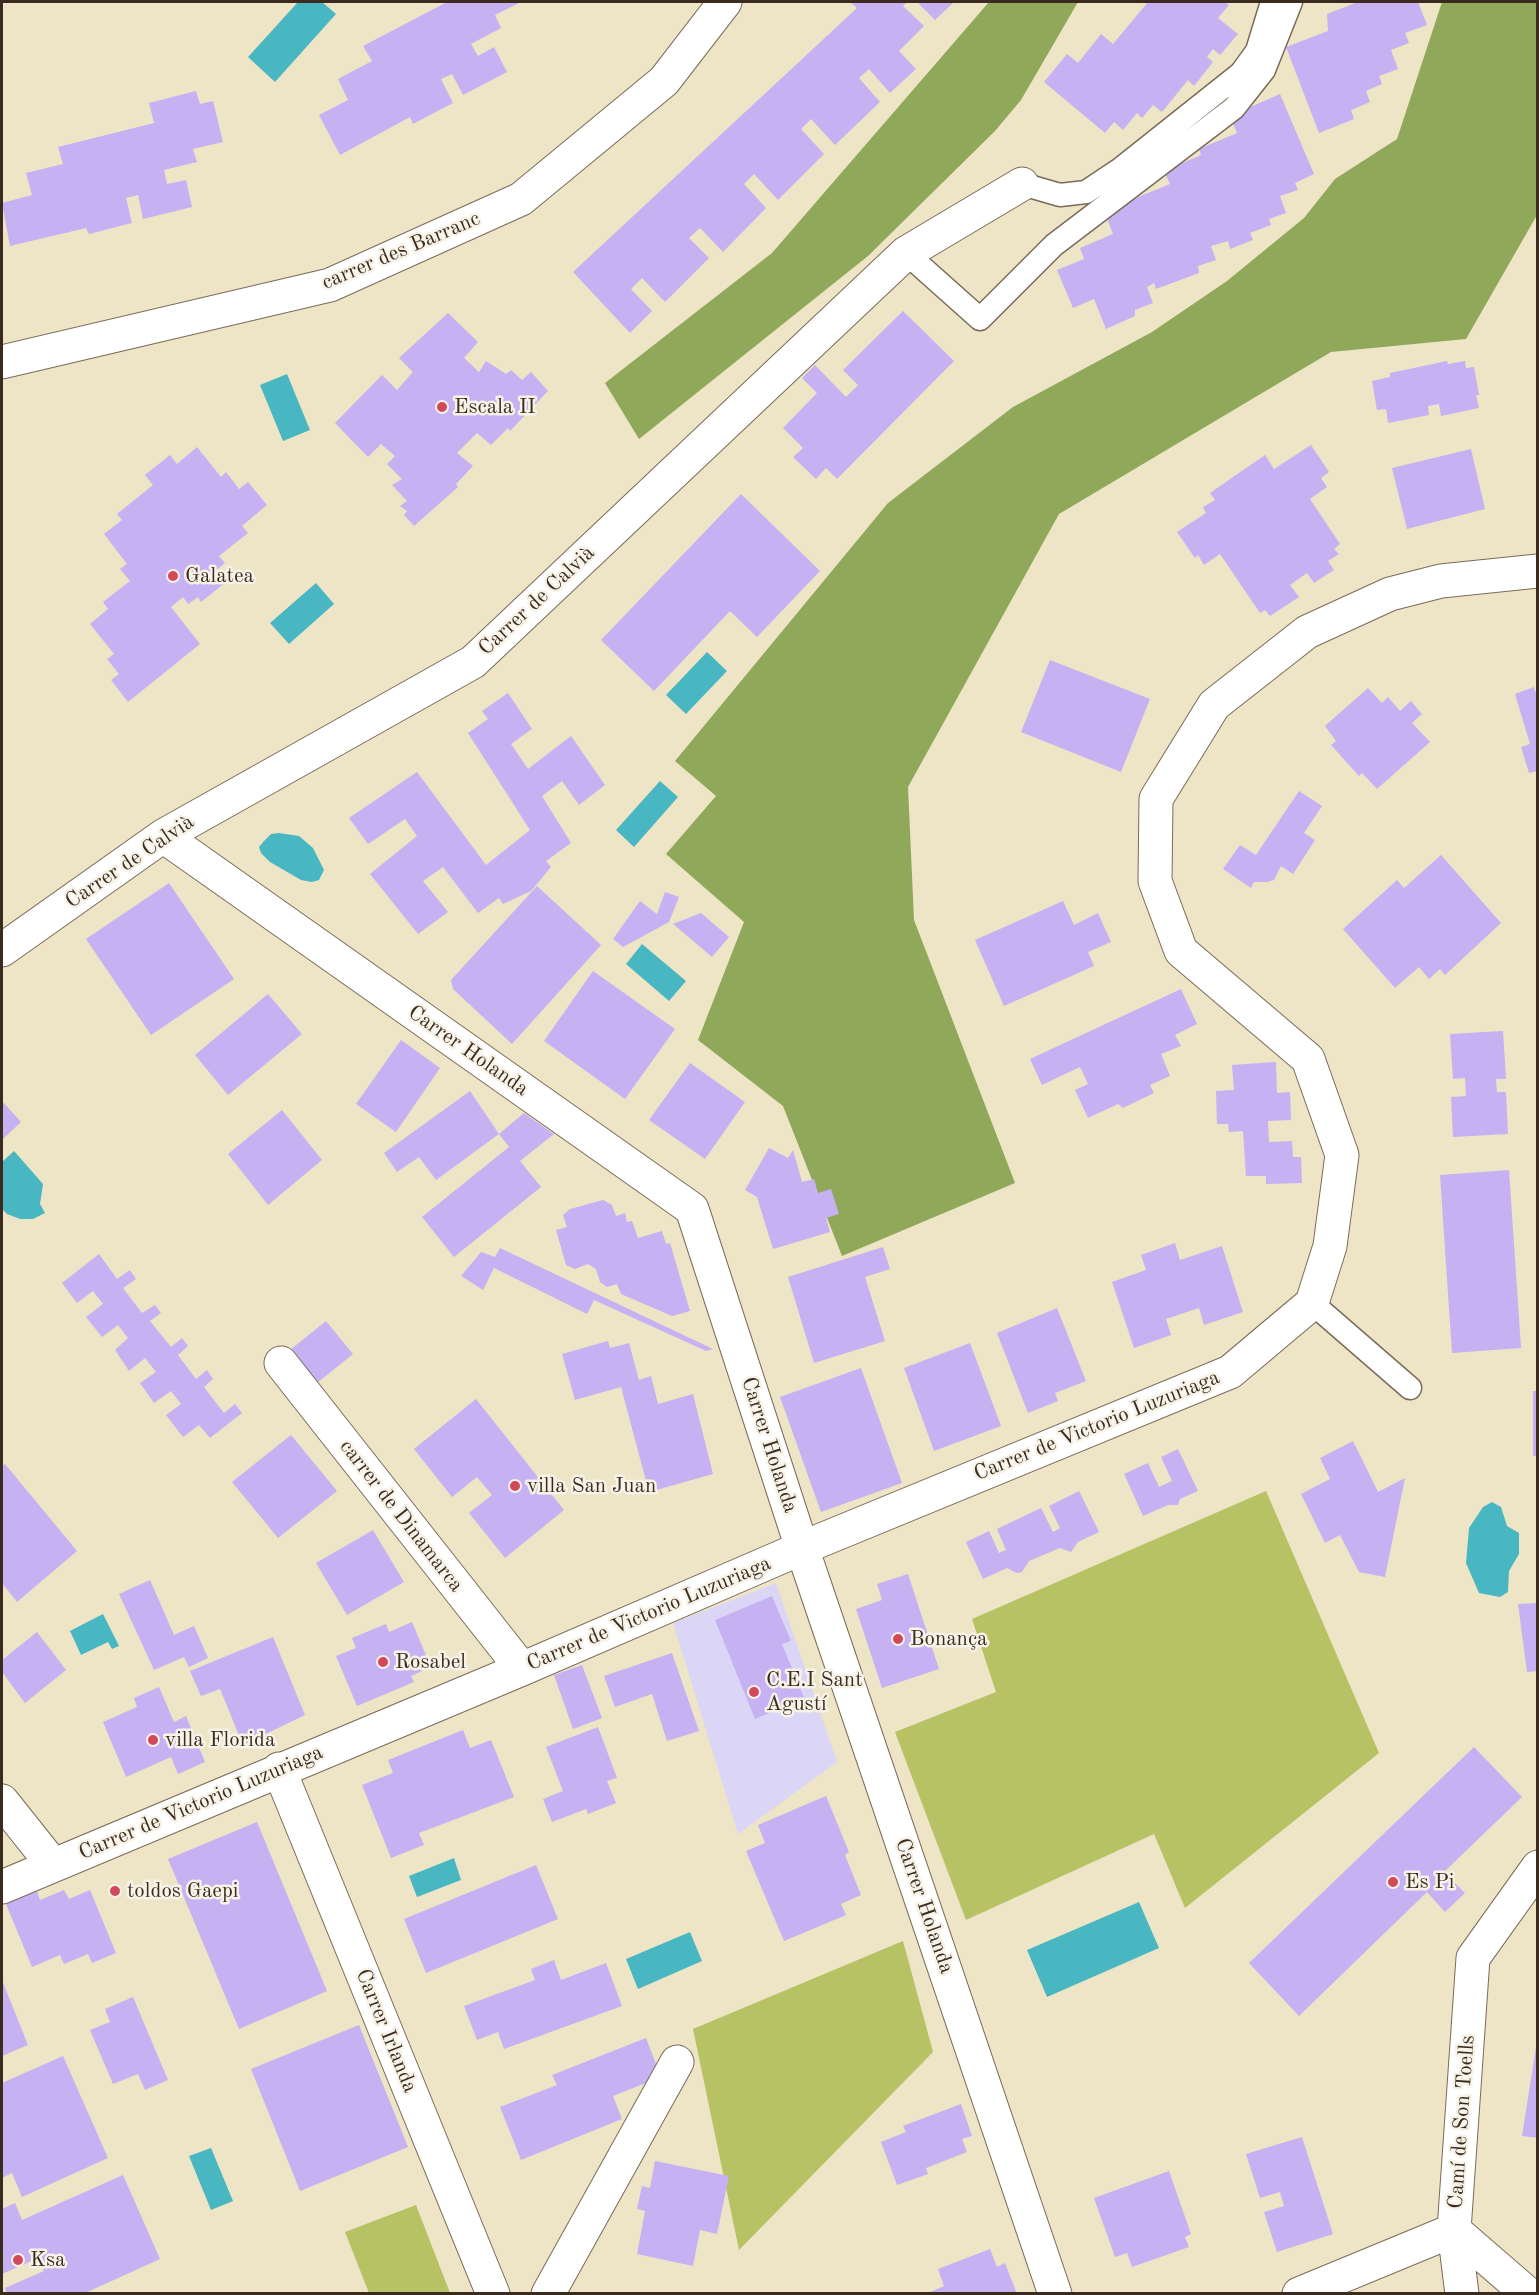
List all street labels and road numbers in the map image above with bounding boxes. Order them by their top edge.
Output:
street label: carrer des Barranc [318,206,484,296]
street label: Carrer de Calvià [474,541,600,661]
street label: Carrer de Calvià [61,810,199,914]
street label: Carrer Holanda [403,1000,533,1102]
street label: Carrer de Victorio Luzuriaga [970,1365,1224,1487]
street label: Carrer Holanda [735,1374,803,1516]
street label: carrer de Dinamarca [334,1435,468,1597]
street label: Carrer de Victorio Luzuriaga [523,1551,775,1677]
street label: Carrer de Victorio Luzuriaga [75,1740,327,1866]
street label: Carrer Holanda [889,1835,959,1977]
street label: Carrer Irlanda [350,1965,422,2097]
street label: Camí de Son Toells [1443,2034,1481,2210]

